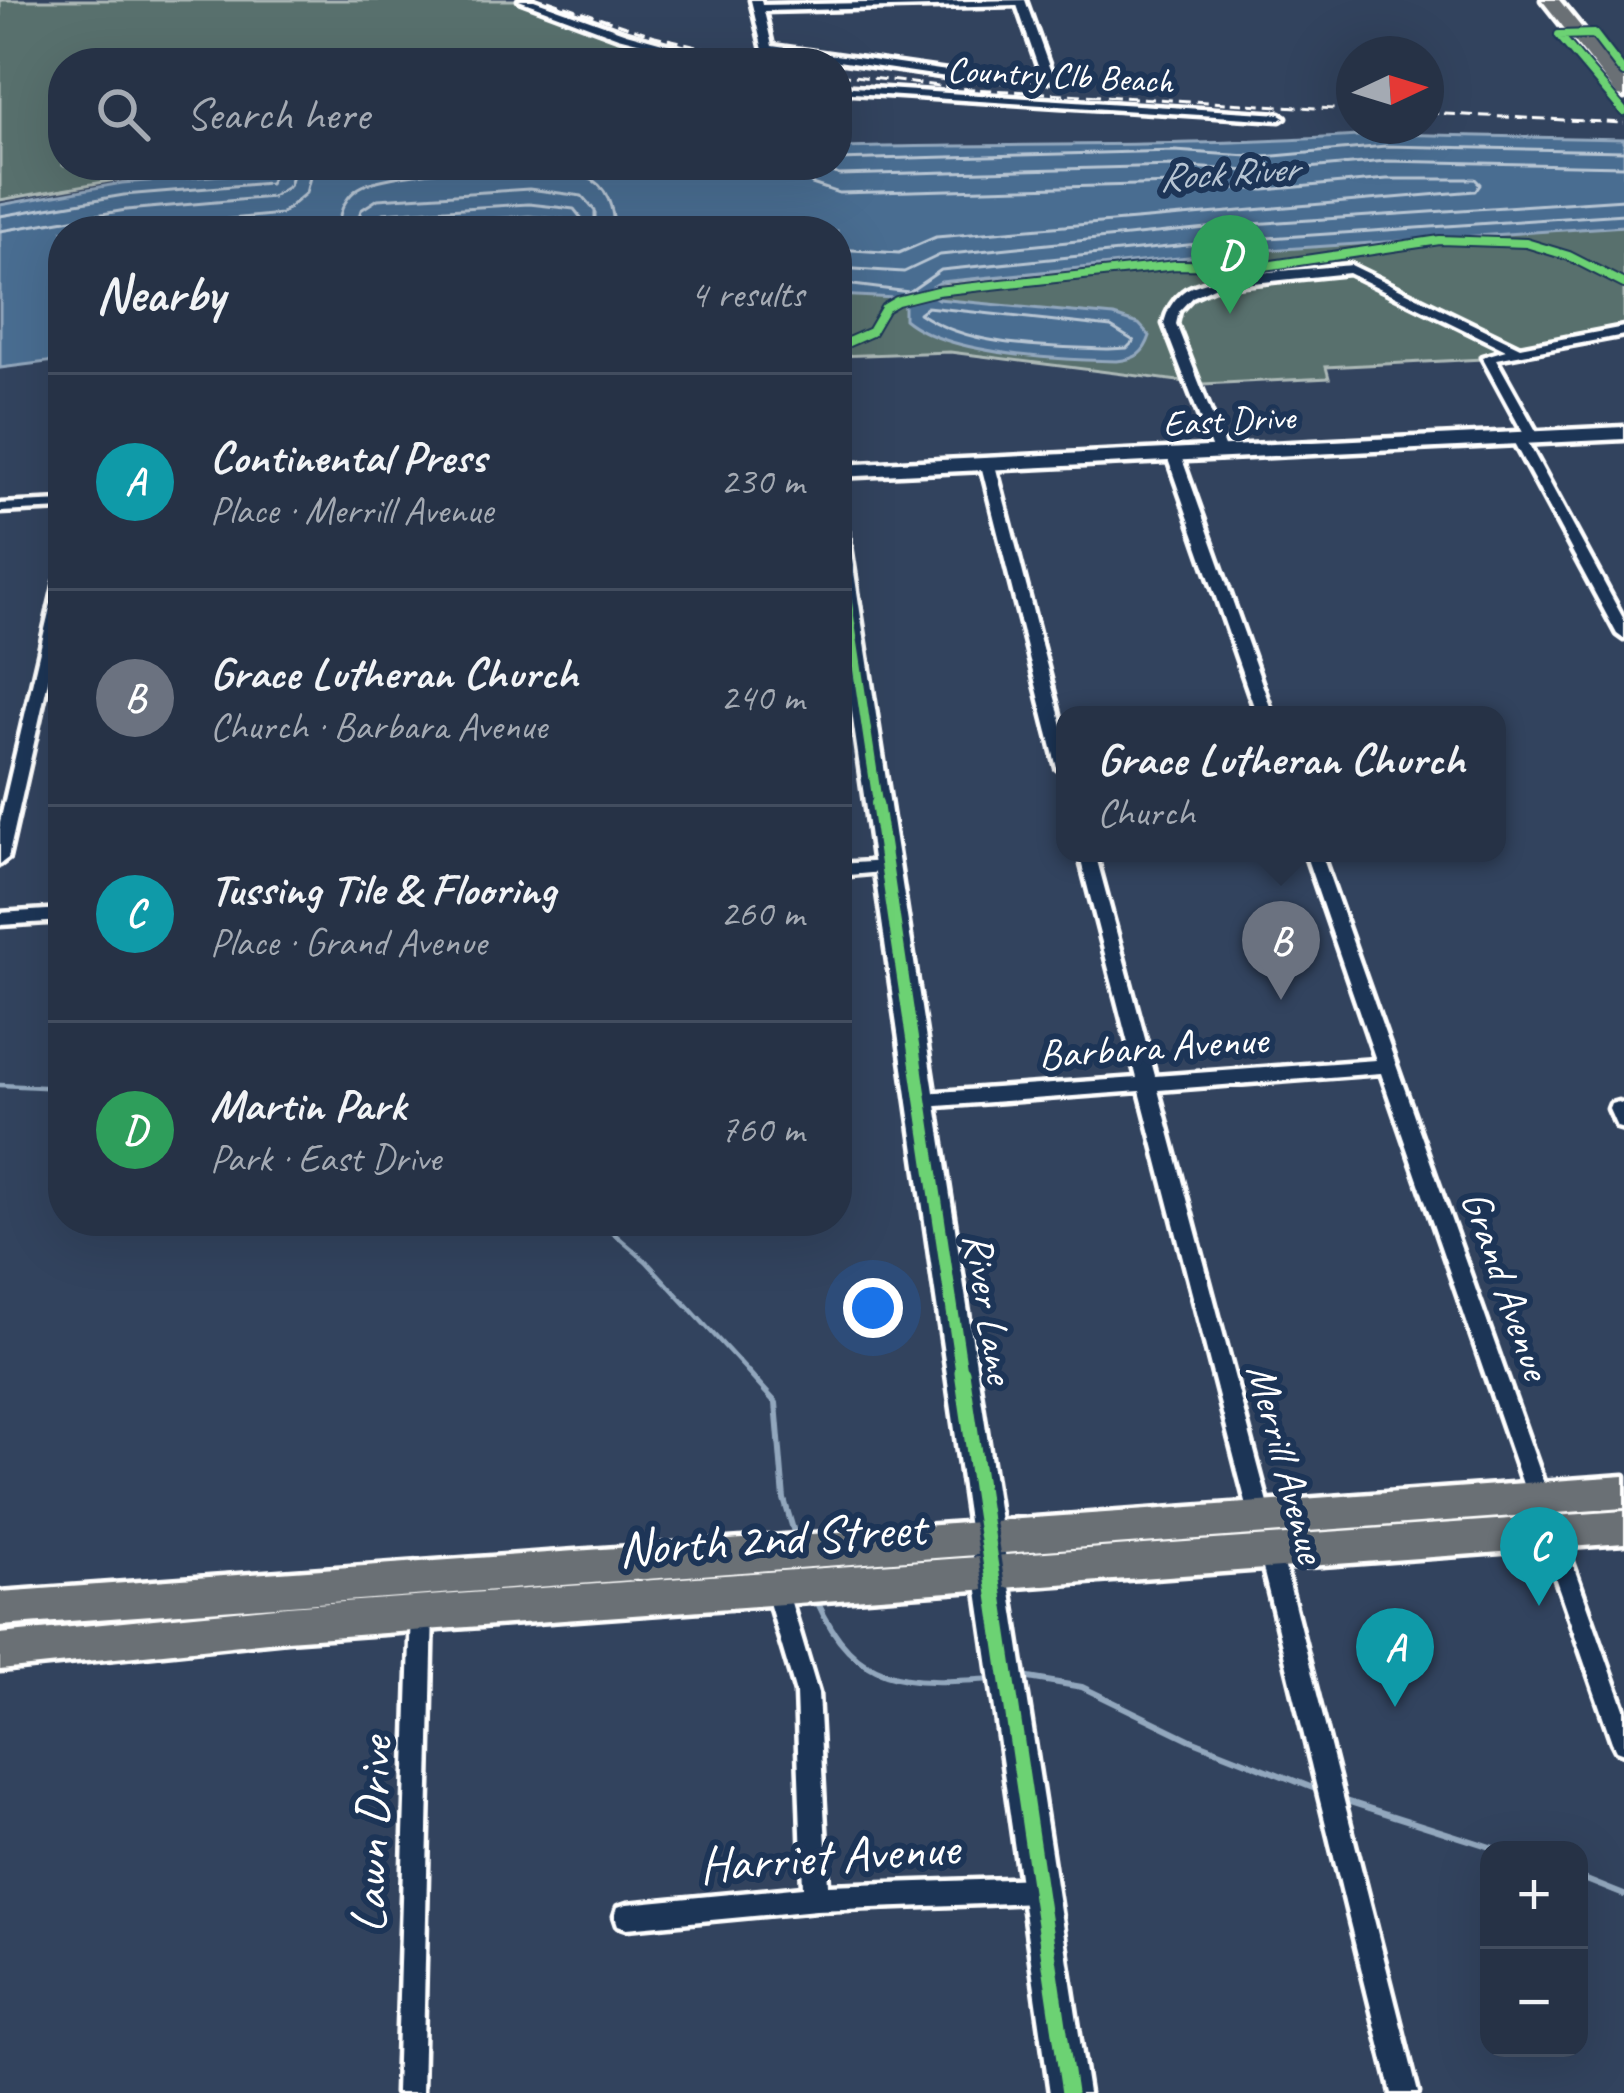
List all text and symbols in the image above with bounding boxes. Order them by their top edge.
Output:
north arrow [1336,36,1444,144]
street label: Country Clb Beach [946,46,1176,104]
search box [48,48,852,180]
icon: search [90,81,156,147]
text: Search here [186,86,369,143]
water label: Rock River [1157,143,1306,202]
pin: D [1191,215,1269,314]
text: Nearby [96,262,224,326]
text: 4 results [690,270,804,319]
street label: East Drive [1162,393,1298,446]
text: Continental Press [210,429,486,486]
text: A [125,457,145,506]
text: 230 m [720,457,804,506]
text: Place · Merrill Avenue [210,486,493,535]
text: Grace Lutheran Church [210,645,578,702]
text: B [125,673,145,722]
text: 240 m [720,673,804,722]
text: Church · Barbara Avenue [210,702,547,751]
popup [1056,706,1506,862]
text: Grace Lutheran Church [1097,731,1465,788]
text: Church [1097,788,1195,837]
text: Tussing Tile & Flooring [210,861,556,918]
text: C [126,889,144,938]
text: 260 m [720,889,804,938]
pin: B [1242,901,1320,1000]
text: Place · Grand Avenue [210,918,486,967]
street label: Barbara Avenue [1037,1012,1272,1081]
text: Martin Park [210,1077,405,1134]
text: D [124,1105,146,1154]
text: 760 m [720,1105,804,1154]
text: Park · East Drive [210,1134,441,1183]
street label: Grand Avenue [1449,1184,1564,1389]
street label: River Lane [951,1229,1028,1390]
your location [843,1278,903,1338]
street label: Merrill Avenue [1234,1358,1338,1570]
street label: North 2nd Street [616,1495,933,1581]
pin: C [1500,1507,1578,1606]
pin: A [1356,1608,1434,1707]
street label: Lawn Drive [336,1733,407,1934]
street label: Harriet Avenue [697,1815,964,1897]
map controls [1480,1841,1588,2057]
button: + [1480,1841,1588,1949]
button: − [1480,1949,1588,2057]

